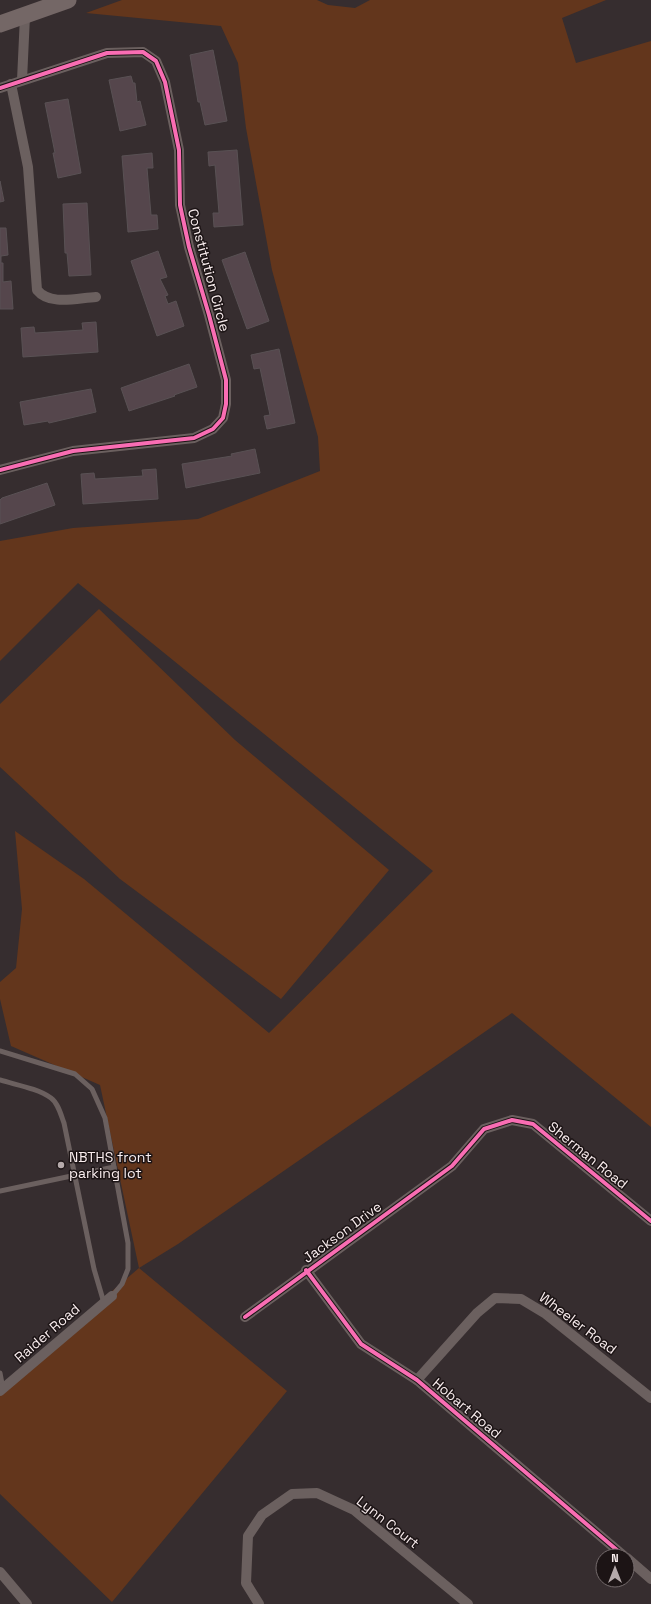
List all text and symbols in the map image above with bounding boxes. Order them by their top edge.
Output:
street label: Constitution Circle [184,207,234,333]
street label: Sherman Road [544,1117,632,1193]
place label: NBTHS front parking lot [69,1148,152,1182]
marker: NBTHS front parking lot [56,1160,66,1170]
street label: Jackson Drive [299,1197,385,1267]
street label: Wheeler Road [536,1288,620,1358]
street label: Raider Road [11,1300,83,1366]
street label: Hobart Road [429,1374,505,1442]
street label: Lynn Court [353,1492,423,1552]
north arrow [595,1548,635,1588]
text: N [611,1551,619,1565]

